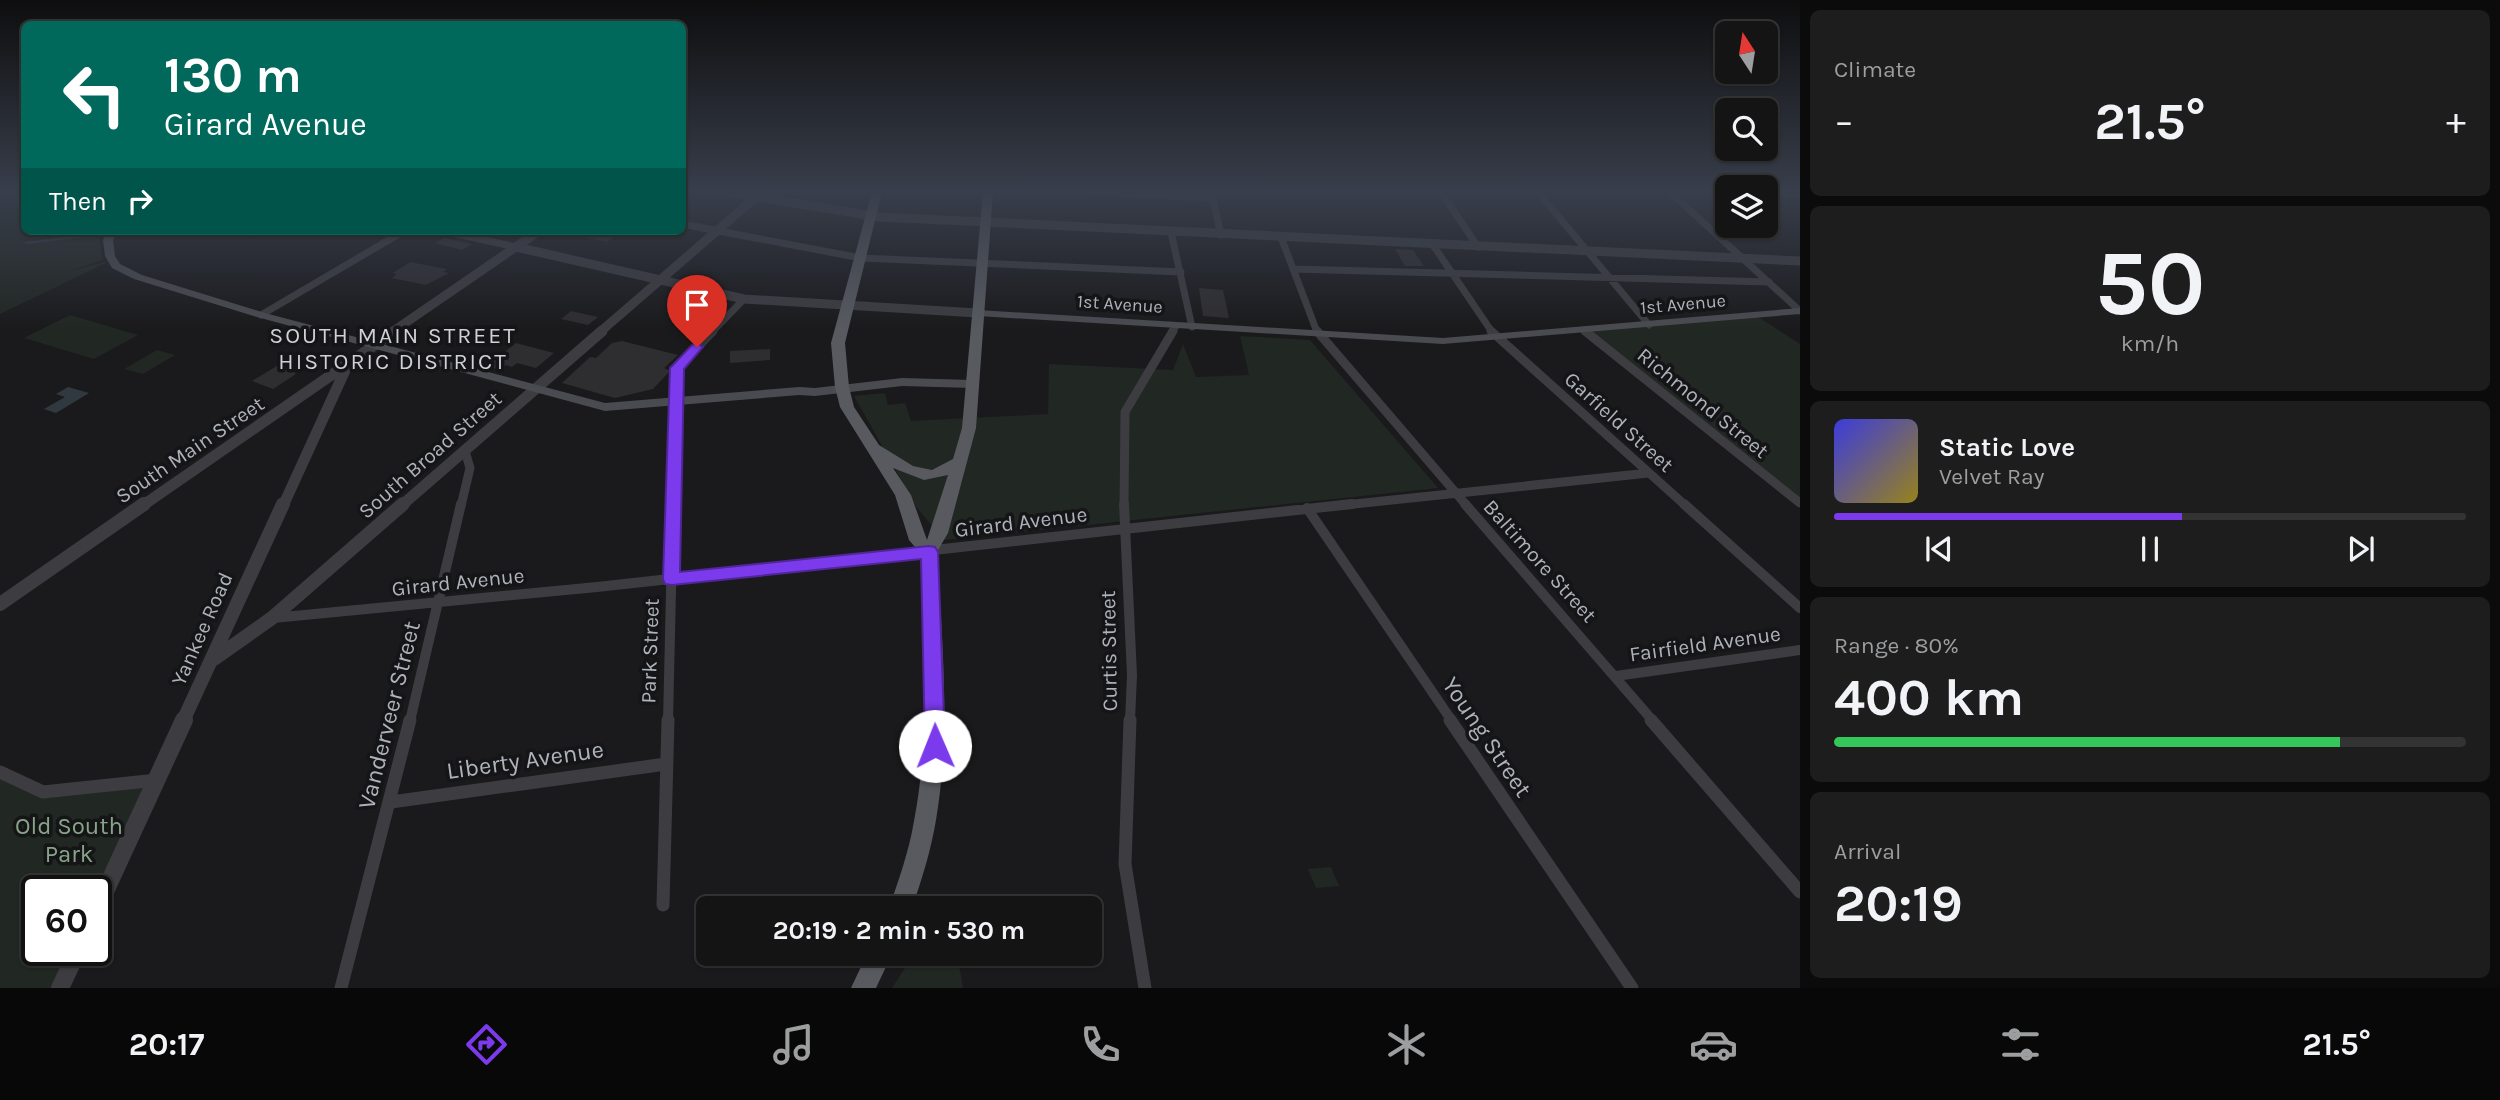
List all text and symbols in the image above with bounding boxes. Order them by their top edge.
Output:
north arrow [1715,21,1778,84]
map controls [1715,21,1778,238]
text: 130 m [164,47,302,104]
icon: left [49,49,140,140]
text: Climate [1834,56,1916,83]
text: 21.5° [2094,91,2206,152]
button: search [1715,98,1778,161]
text: − [1834,99,1854,144]
text: + [2446,99,2466,144]
text: Girard Avenue [164,106,367,143]
button: layers [1715,175,1778,238]
icon: right [121,182,159,220]
text: Then [49,186,107,217]
text: 50 [2095,231,2205,337]
pin [667,275,727,347]
icon: arrive [678,286,716,324]
street label: 1st Avenue [1639,289,1727,319]
street label: 1st Avenue [1076,290,1164,318]
district label: SOUTH MAIN STREET HISTORIC DISTRICT [269,322,517,375]
text: km/h [2121,330,2179,357]
street label: Richmond Street [1633,343,1773,463]
street label: Garfield Street [1560,367,1678,477]
street label: South Broad Street [354,386,506,523]
street label: South Main Street [111,392,269,508]
text: Static Love [1939,432,2075,463]
text: Velvet Ray [1939,463,2044,490]
street label: Baltimore Street [1479,495,1601,627]
street label: Girard Avenue [953,502,1089,542]
icon: previous [1920,530,1958,568]
icon: pause [2131,530,2169,568]
icon: next [2342,530,2380,568]
street label: Girard Avenue [391,563,525,601]
street label: Yankee Road [166,569,238,689]
street label: Curtis Street [1096,590,1122,712]
street label: Park Street [636,598,664,704]
street label: Vanderveer Street [352,618,426,812]
street label: Fairfield Avenue [1628,621,1782,667]
text: Range · 80% [1834,632,1959,659]
text: 400 km [1834,667,2024,728]
street label: Young Street [1437,672,1537,802]
position arrow [898,709,972,783]
street label: Liberty Avenue [445,735,605,785]
park label: Old South Park [15,812,123,868]
text: Arrival [1834,838,1901,865]
text: 20:19 [1834,873,1963,934]
speed limit sign: 60 [21,875,112,966]
text: 20:19 · 2 min · 530 m [773,915,1025,946]
icon: directions [462,1020,511,1069]
icon: music [769,1020,818,1069]
icon: phone [1076,1020,1125,1069]
icon: climate [1382,1020,1431,1069]
icon: car [1689,1020,1738,1069]
icon: filters [1996,1020,2045,1069]
text: 20:17 [129,1026,204,1063]
text: 21.5° [2302,1026,2371,1063]

